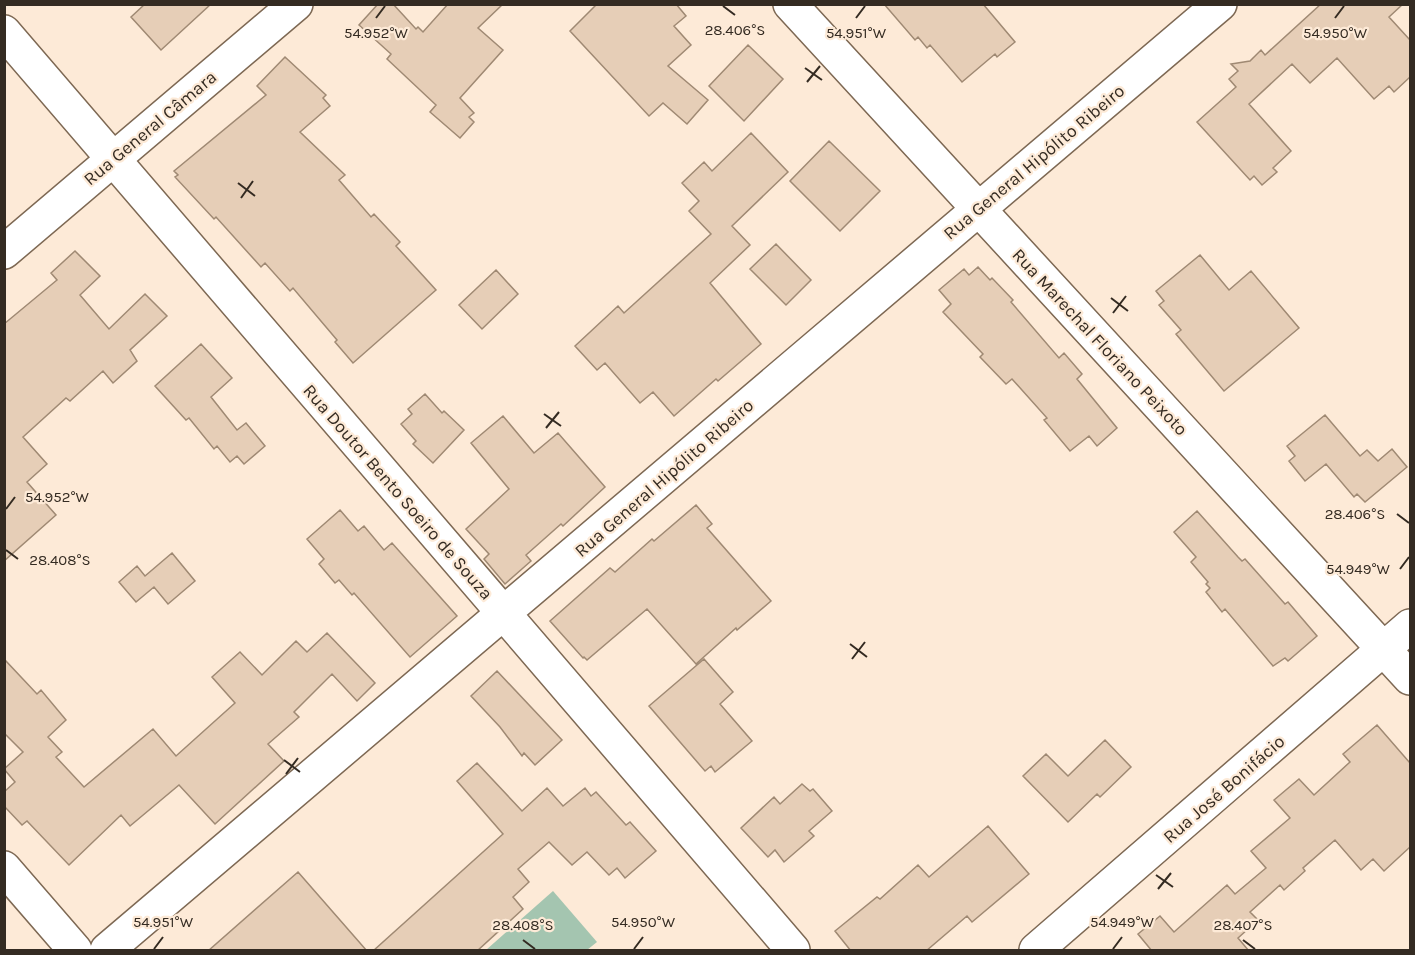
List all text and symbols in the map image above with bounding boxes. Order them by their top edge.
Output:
text: 28.406°S [705,21,765,39]
text: 54.952°W [344,24,409,42]
text: 54.951°W [826,24,887,42]
text: 54.950°W [1303,24,1368,42]
street label: Rua General Câmara [79,66,221,190]
street label: Rua General Hipólito Ribeiro [939,80,1129,244]
street label: Rua Marechal Floriano Peixoto [1007,244,1193,440]
street label: Rua Doutor Bento Soeiro de Souza [298,380,498,604]
street label: Rua General Hipólito Ribeiro [570,394,758,562]
text: 54.952°W [25,488,90,506]
text: 28.406°S [1325,505,1385,523]
text: 28.408°S [29,551,91,569]
text: 54.949°W [1326,560,1390,578]
street label: Rua José Bonifácio [1159,730,1289,848]
text: 54.951°W [133,913,194,931]
text: 54.950°W [611,913,676,931]
text: 54.949°W [1090,913,1154,931]
text: 28.408°S [492,916,554,934]
text: 28.407°S [1213,916,1273,934]

